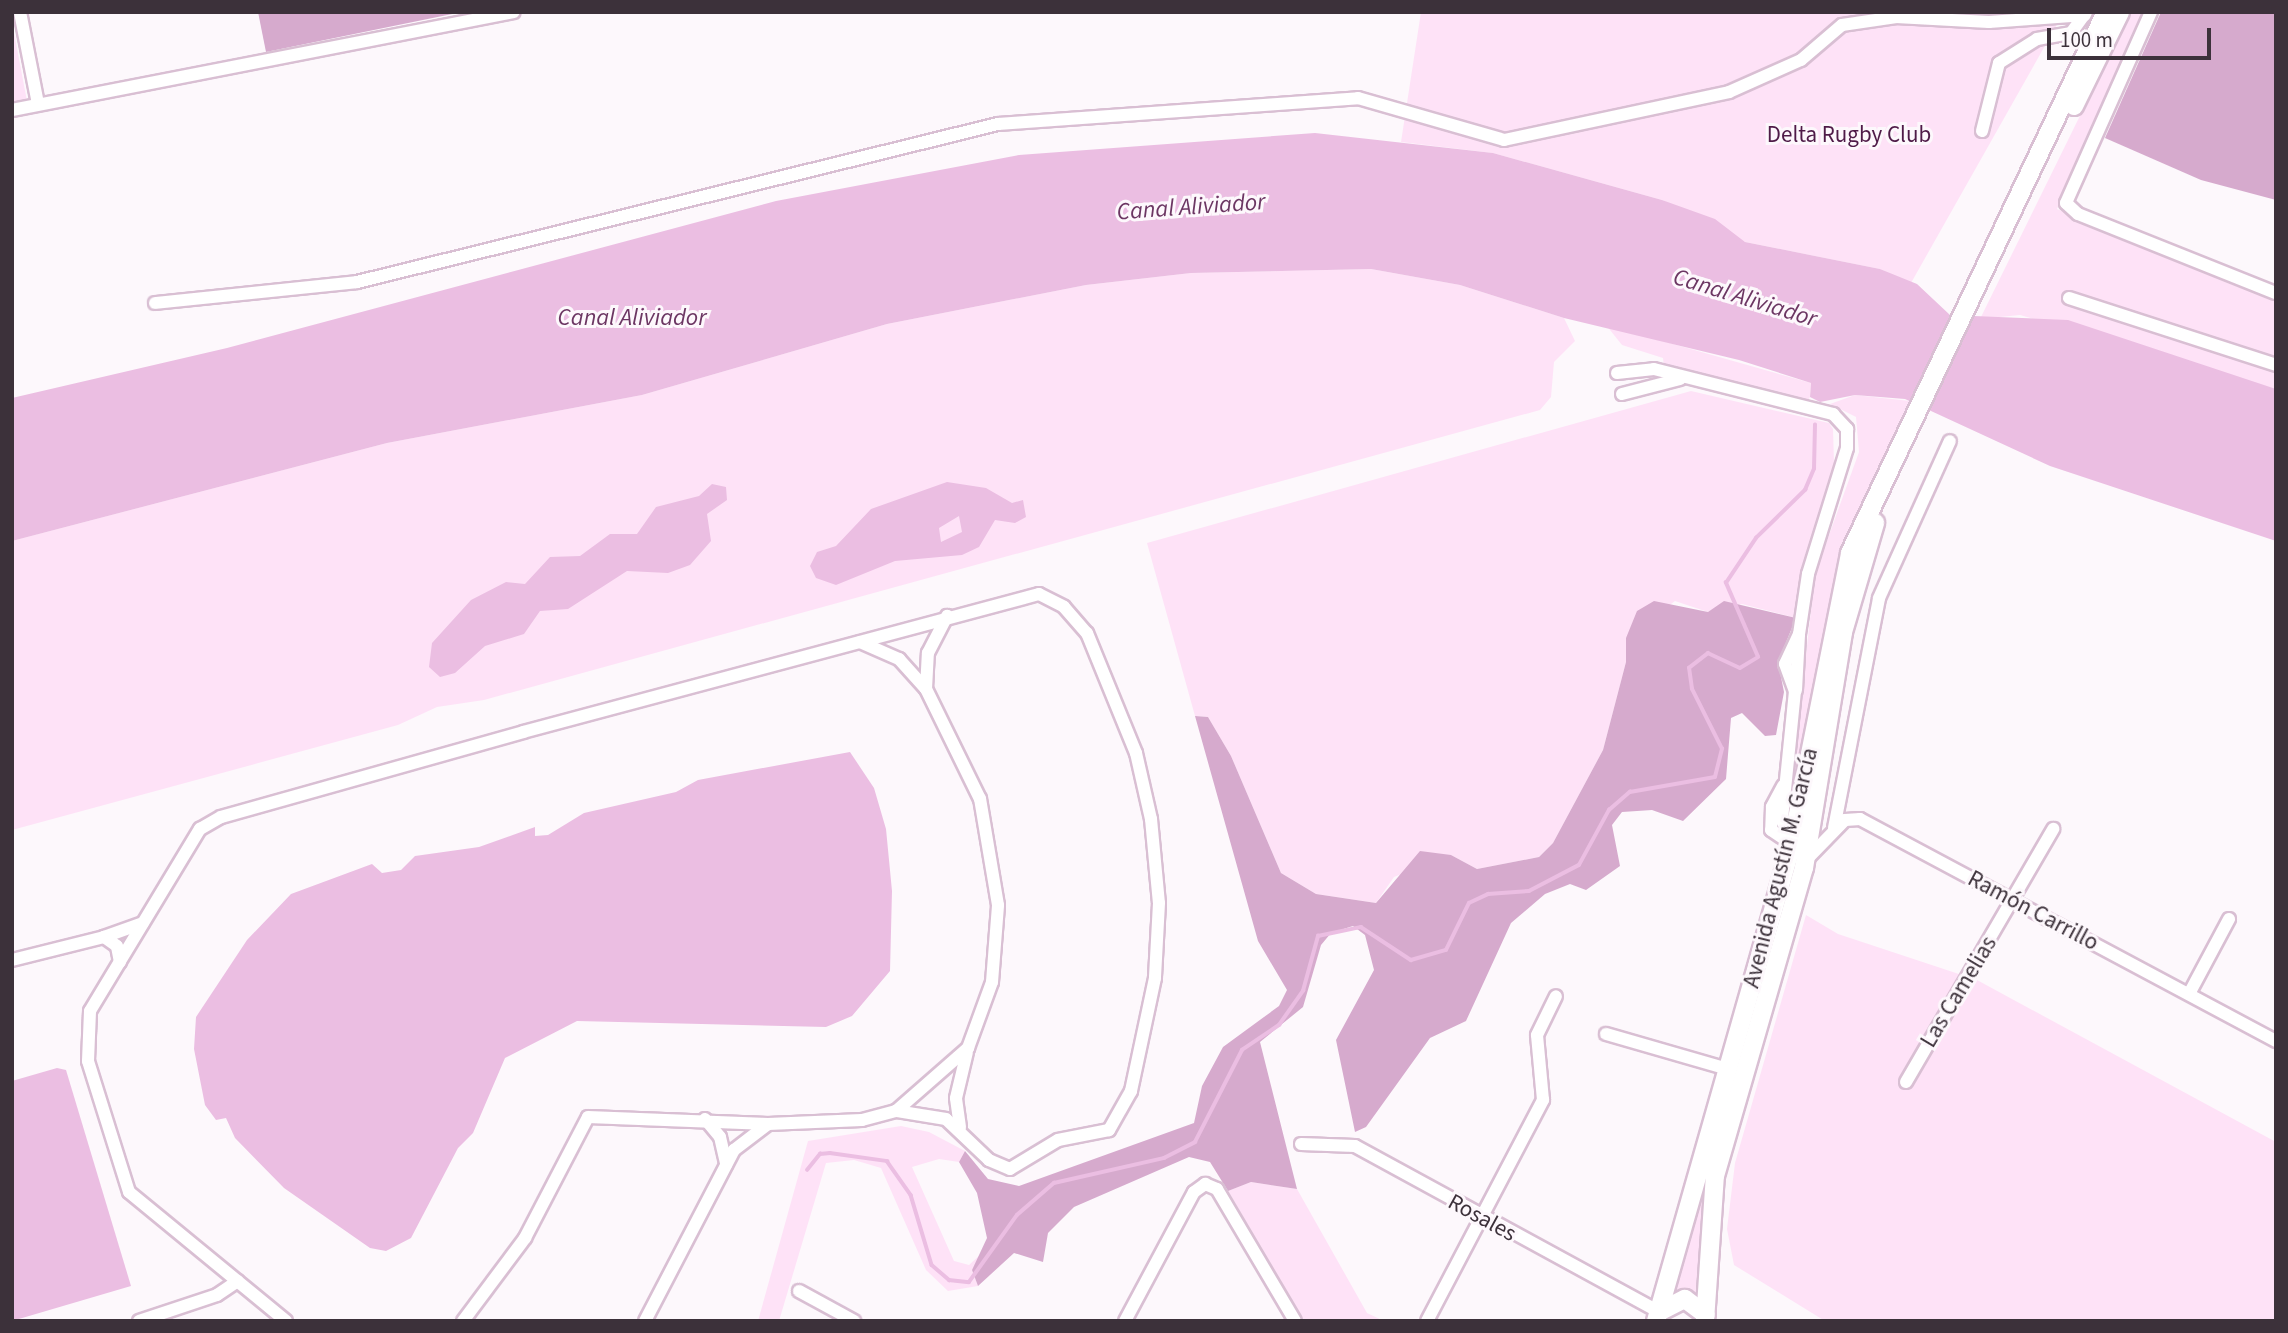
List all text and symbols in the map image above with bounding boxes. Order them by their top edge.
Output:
scale bar [2050,14,2214,58]
text: 100 m [2060,25,2113,55]
park label: Delta Rugby Club [1767,121,1931,149]
water label: Canal Aliviador [1116,187,1266,227]
water label: Canal Aliviador [1670,262,1820,334]
water label: Canal Aliviador [558,304,706,332]
street label: Avenida Agustín M. García [1738,745,1824,991]
street label: Ramón Carrillo [1963,865,2103,957]
street label: Las Camelias [1915,931,2003,1053]
street label: Rosales [1443,1188,1521,1248]

